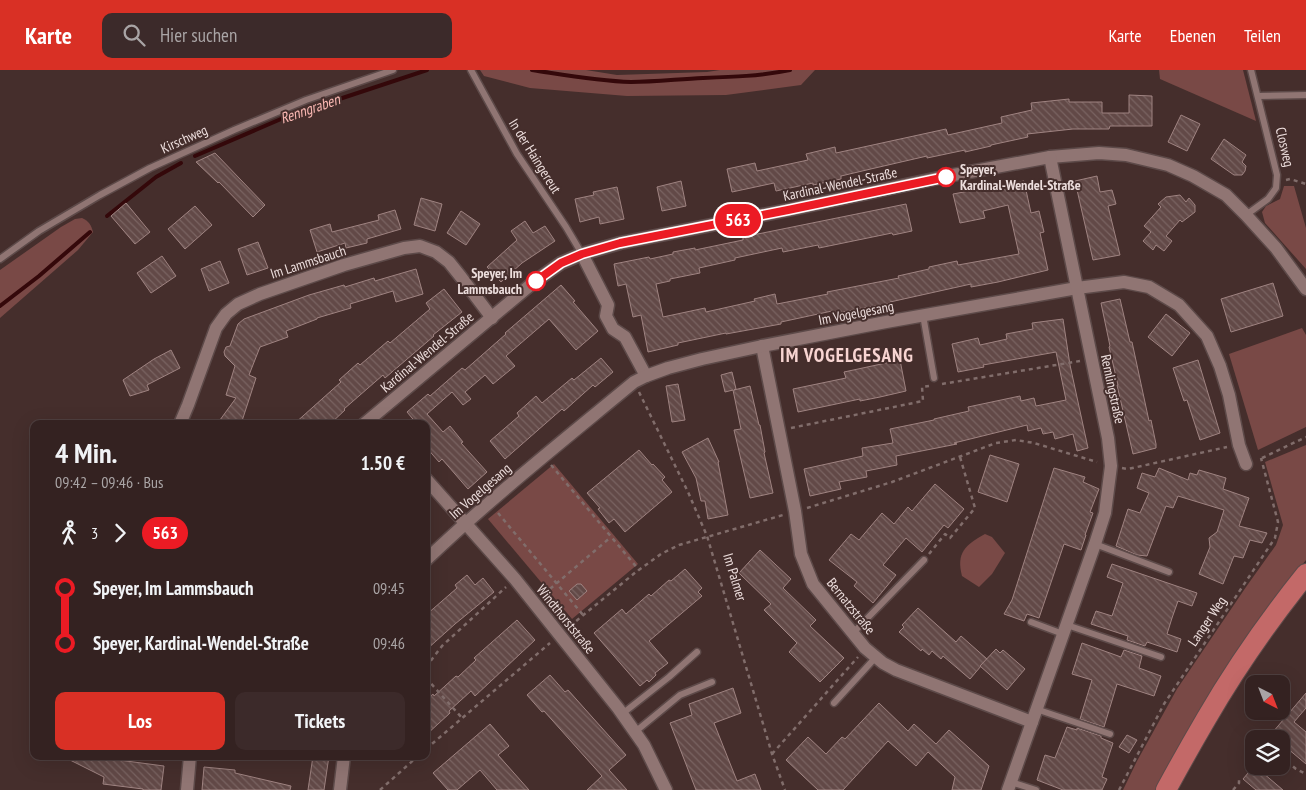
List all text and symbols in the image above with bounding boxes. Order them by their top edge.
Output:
search box [102,13,452,58]
text: Karte [25,20,72,51]
icon: search [120,21,148,49]
text: Hier suchen [160,23,237,47]
text: Karte [1108,24,1142,47]
text: Ebenen [1170,24,1216,47]
text: Teilen [1244,24,1281,47]
water label: Renngraben [277,89,344,128]
street label: In der Haingereut [505,115,565,197]
street label: Kirschweg [158,121,210,157]
street label: Closweg [1272,125,1298,169]
place label: Speyer, Kardinal-Wendel-Straße [960,160,1081,194]
street label: Kardinal-Wendel-Straße [781,163,899,205]
marker: Speyer, Kardinal-Wendel-Straße [936,167,956,187]
line badge: 563 [709,204,767,236]
text: 563 [725,208,751,231]
street label: Im Lammsbauch [268,241,348,283]
place label: Speyer, Im Lammsbauch [457,264,522,298]
marker: Speyer, Im Lammsbauch [526,271,546,291]
street label: Im Vogelgesang [817,297,895,329]
street label: Kardinal-Wendel-Straße [377,308,477,396]
district label: IM VOGELGESANG [780,343,914,367]
street label: Remlingstraße [1097,353,1129,425]
text: 4 Min. [55,434,118,471]
text: 1.50 € [361,451,405,475]
street label: Im Vogelgesang [445,459,515,523]
text: 09:42 – 09:46 · Bus [55,472,163,492]
icon: walk [55,519,83,547]
icon: forward [106,519,134,547]
text: 563 [152,521,178,544]
text: 3 [91,523,98,543]
street label: Im Palmer [719,551,751,603]
street label: Bernatzstraße [823,574,879,638]
text: Speyer, Im Lammsbauch [93,576,254,600]
text: 09:45 [373,578,405,598]
street label: Windthorststraße [533,581,599,657]
street label: Langer Weg [1184,593,1230,649]
text: Speyer, Kardinal-Wendel-Straße [93,631,309,655]
text: 09:46 [373,633,405,653]
north arrow [1245,675,1290,720]
map controls [1245,675,1290,775]
button: Los [55,692,225,750]
button: Tickets [235,692,405,750]
button: layers [1245,730,1290,775]

